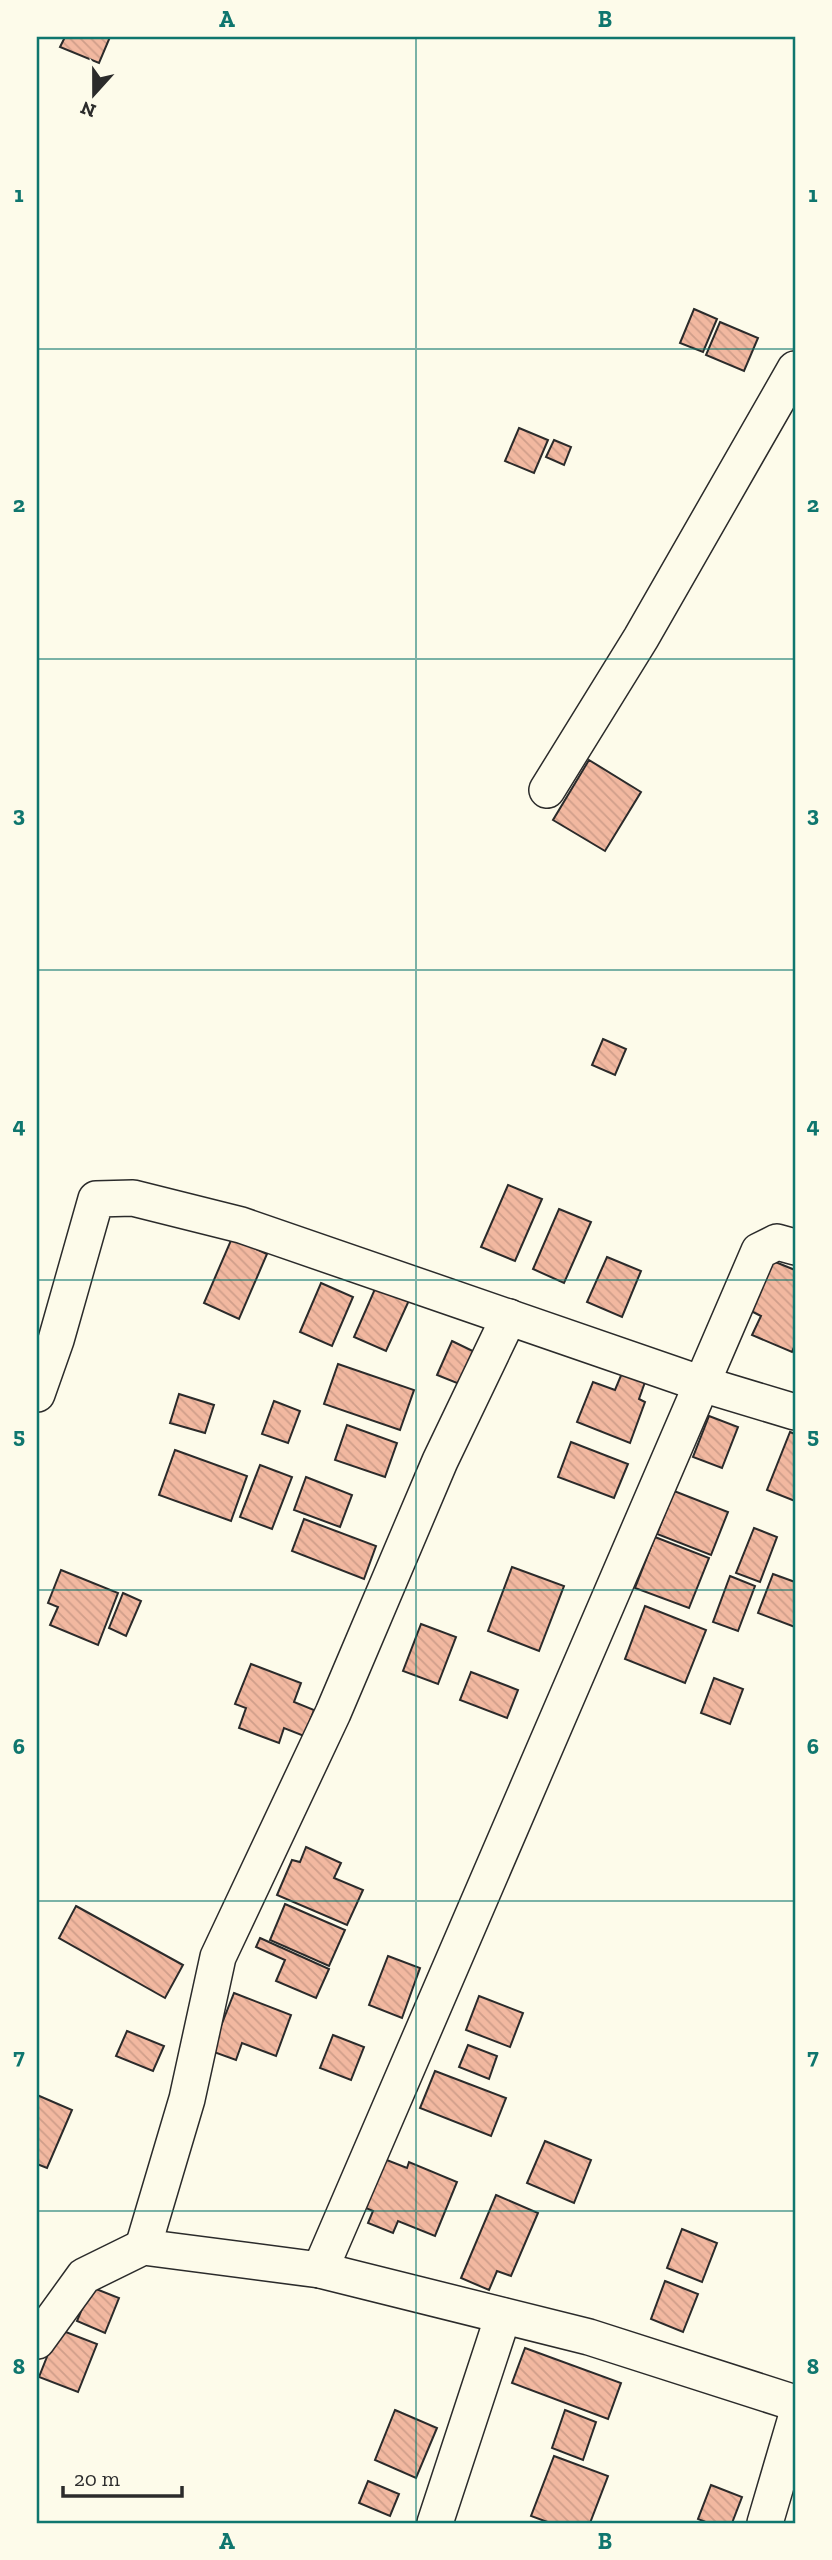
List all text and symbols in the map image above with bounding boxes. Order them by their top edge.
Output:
text: A [219,5,235,33]
text: B [598,5,612,33]
north arrow [60,60,130,130]
text: N [77,96,99,123]
text: 1 [14,180,24,208]
text: 1 [808,180,818,208]
text: 2 [13,490,25,518]
text: 2 [807,490,819,518]
text: 3 [13,800,25,828]
text: 3 [807,800,819,828]
text: 4 [12,1111,26,1139]
text: 4 [806,1111,820,1139]
text: 5 [13,1421,25,1449]
text: 5 [807,1421,819,1449]
text: 6 [13,1732,25,1760]
text: 6 [807,1732,819,1760]
text: 7 [13,2042,25,2070]
text: 7 [807,2042,819,2070]
text: 8 [13,2352,25,2380]
text: 8 [807,2352,819,2380]
scale bar [63,2455,182,2499]
text: 20 m [74,2466,120,2491]
text: A [219,2527,235,2555]
text: B [598,2527,612,2555]

